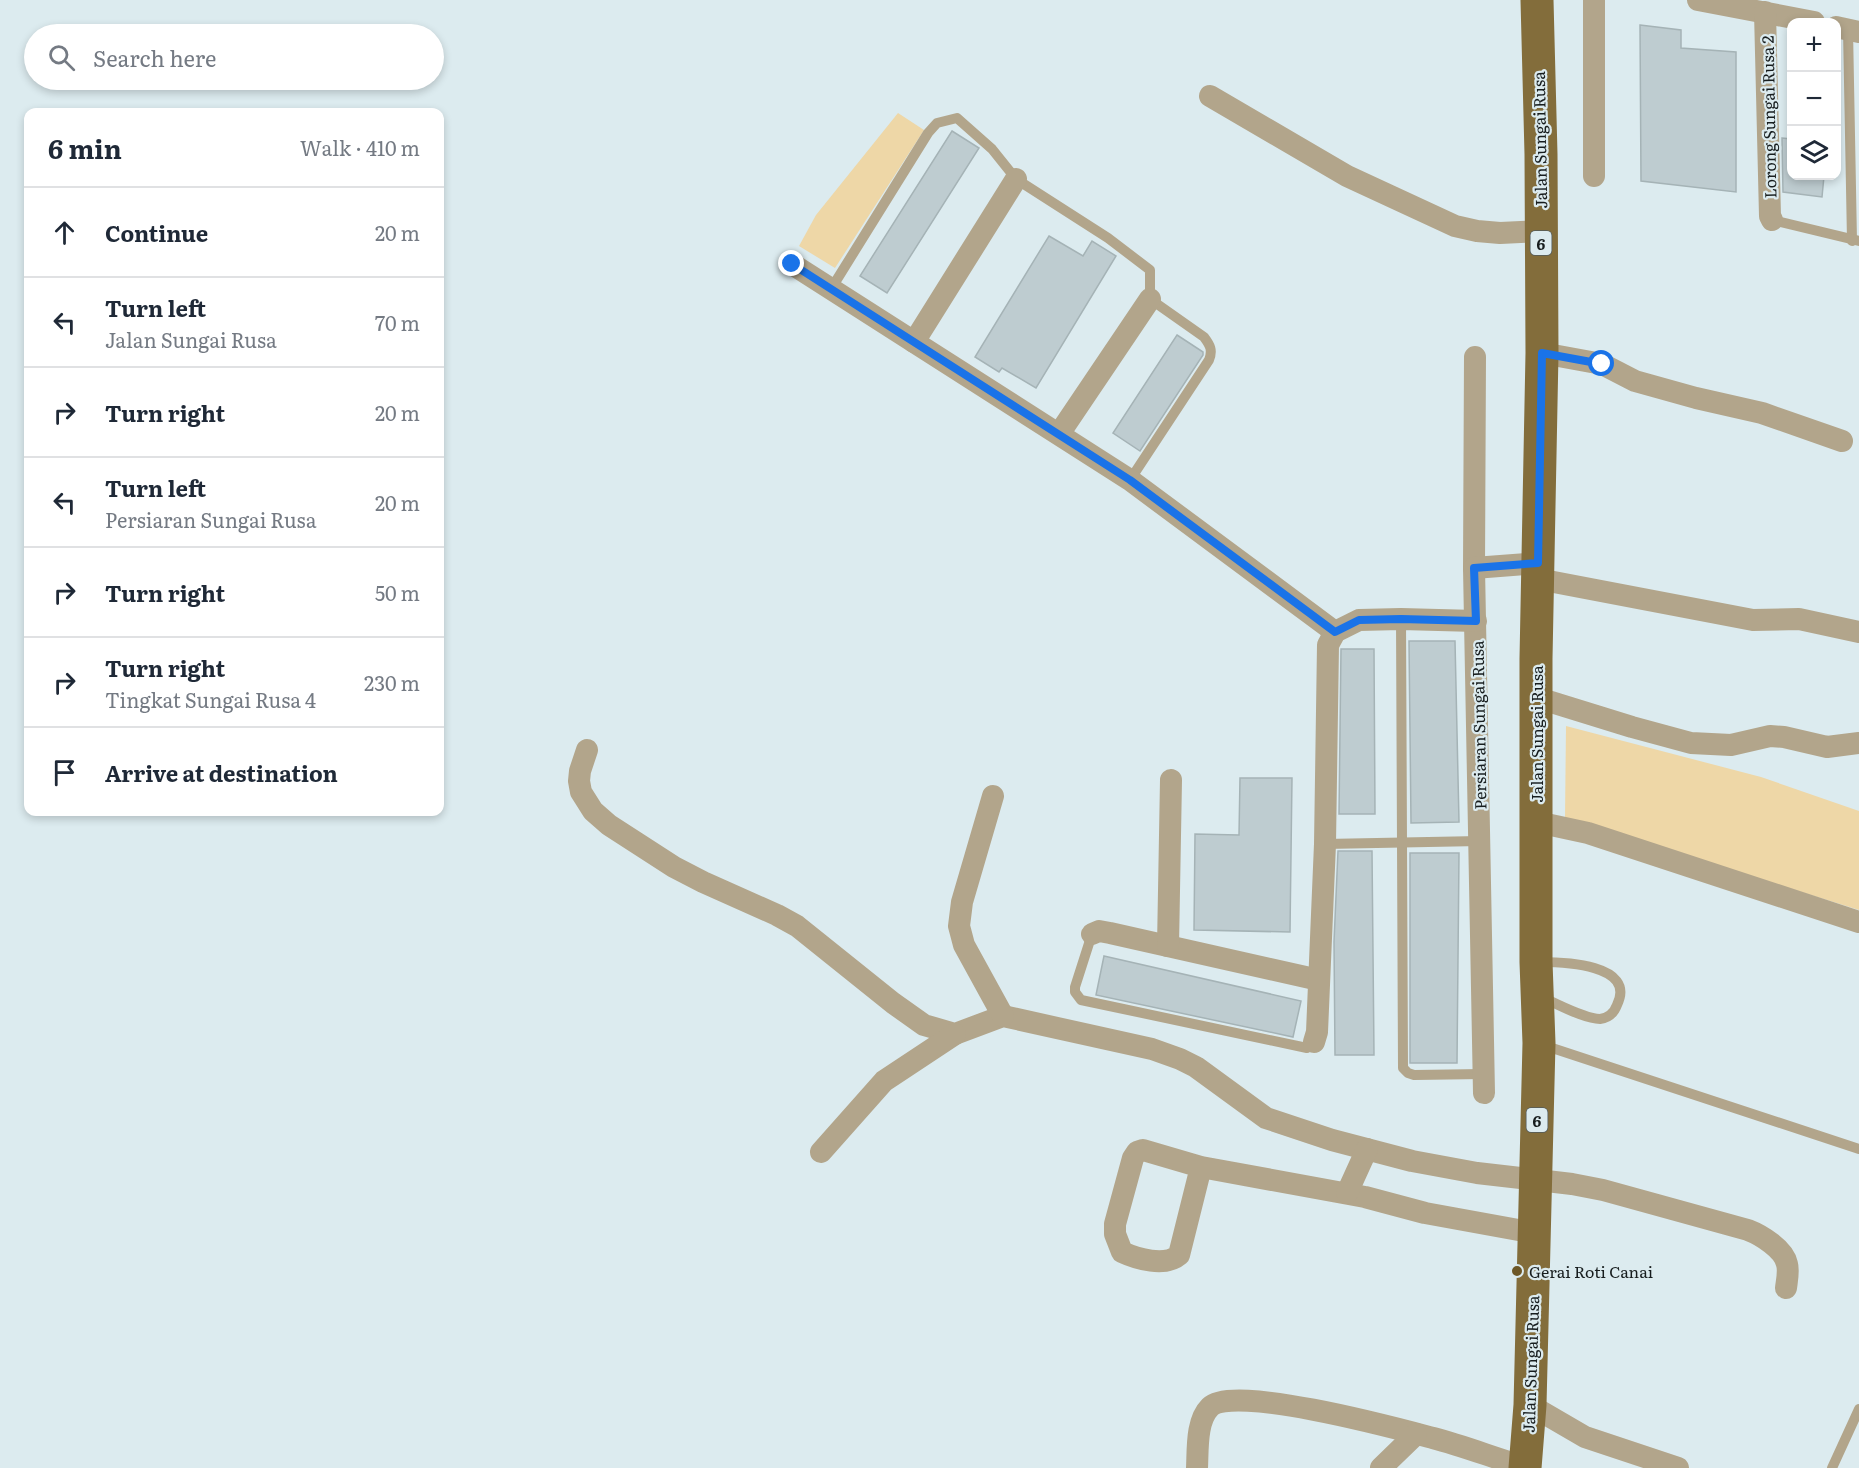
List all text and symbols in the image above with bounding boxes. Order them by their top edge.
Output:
map controls [1787,18,1841,180]
button: + [1787,18,1841,72]
search box [24,24,444,90]
street label: Lorong Sungai Rusa 2 [1755,35,1781,199]
icon: search [45,41,78,74]
text: Search here [93,41,216,74]
street label: Jalan Sungai Rusa [1526,71,1552,209]
button: − [1787,72,1841,126]
button: layers [1787,126,1841,180]
text: 6 min [48,128,122,167]
text: Walk · 410 m [300,132,420,162]
icon: ahead [48,216,81,249]
text: Continue [105,216,208,249]
text: 20 m [375,217,420,247]
road number: 6 [1530,231,1552,255]
route end [778,250,804,276]
text: Turn left [105,291,206,324]
icon: left [48,306,81,339]
text: 70 m [375,307,420,337]
text: Jalan Sungai Rusa [105,324,277,354]
route start [1588,350,1614,376]
icon: right [48,396,81,429]
text: Turn right [105,396,225,429]
text: 20 m [375,397,420,427]
text: Turn left [105,471,206,504]
icon: left [48,486,81,519]
text: 20 m [375,487,420,517]
text: Persiaran Sungai Rusa [105,504,316,534]
icon: right [48,576,81,609]
text: Turn right [105,576,225,609]
text: 50 m [375,577,420,607]
street label: Persiaran Sungai Rusa [1465,640,1491,810]
text: Turn right [105,651,225,684]
street label: Jalan Sungai Rusa [1524,665,1548,803]
icon: right [48,666,81,699]
text: 230 m [364,667,420,697]
text: Tingkat Sungai Rusa 4 [105,684,316,714]
icon: arrive [48,756,81,789]
text: Arrive at destination [105,756,338,789]
road number: 6 [1526,1108,1548,1132]
place label: Gerai Roti Canai [1529,1259,1653,1283]
marker: Gerai Roti Canai [1510,1264,1524,1278]
street label: Jalan Sungai Rusa [1516,1295,1544,1433]

